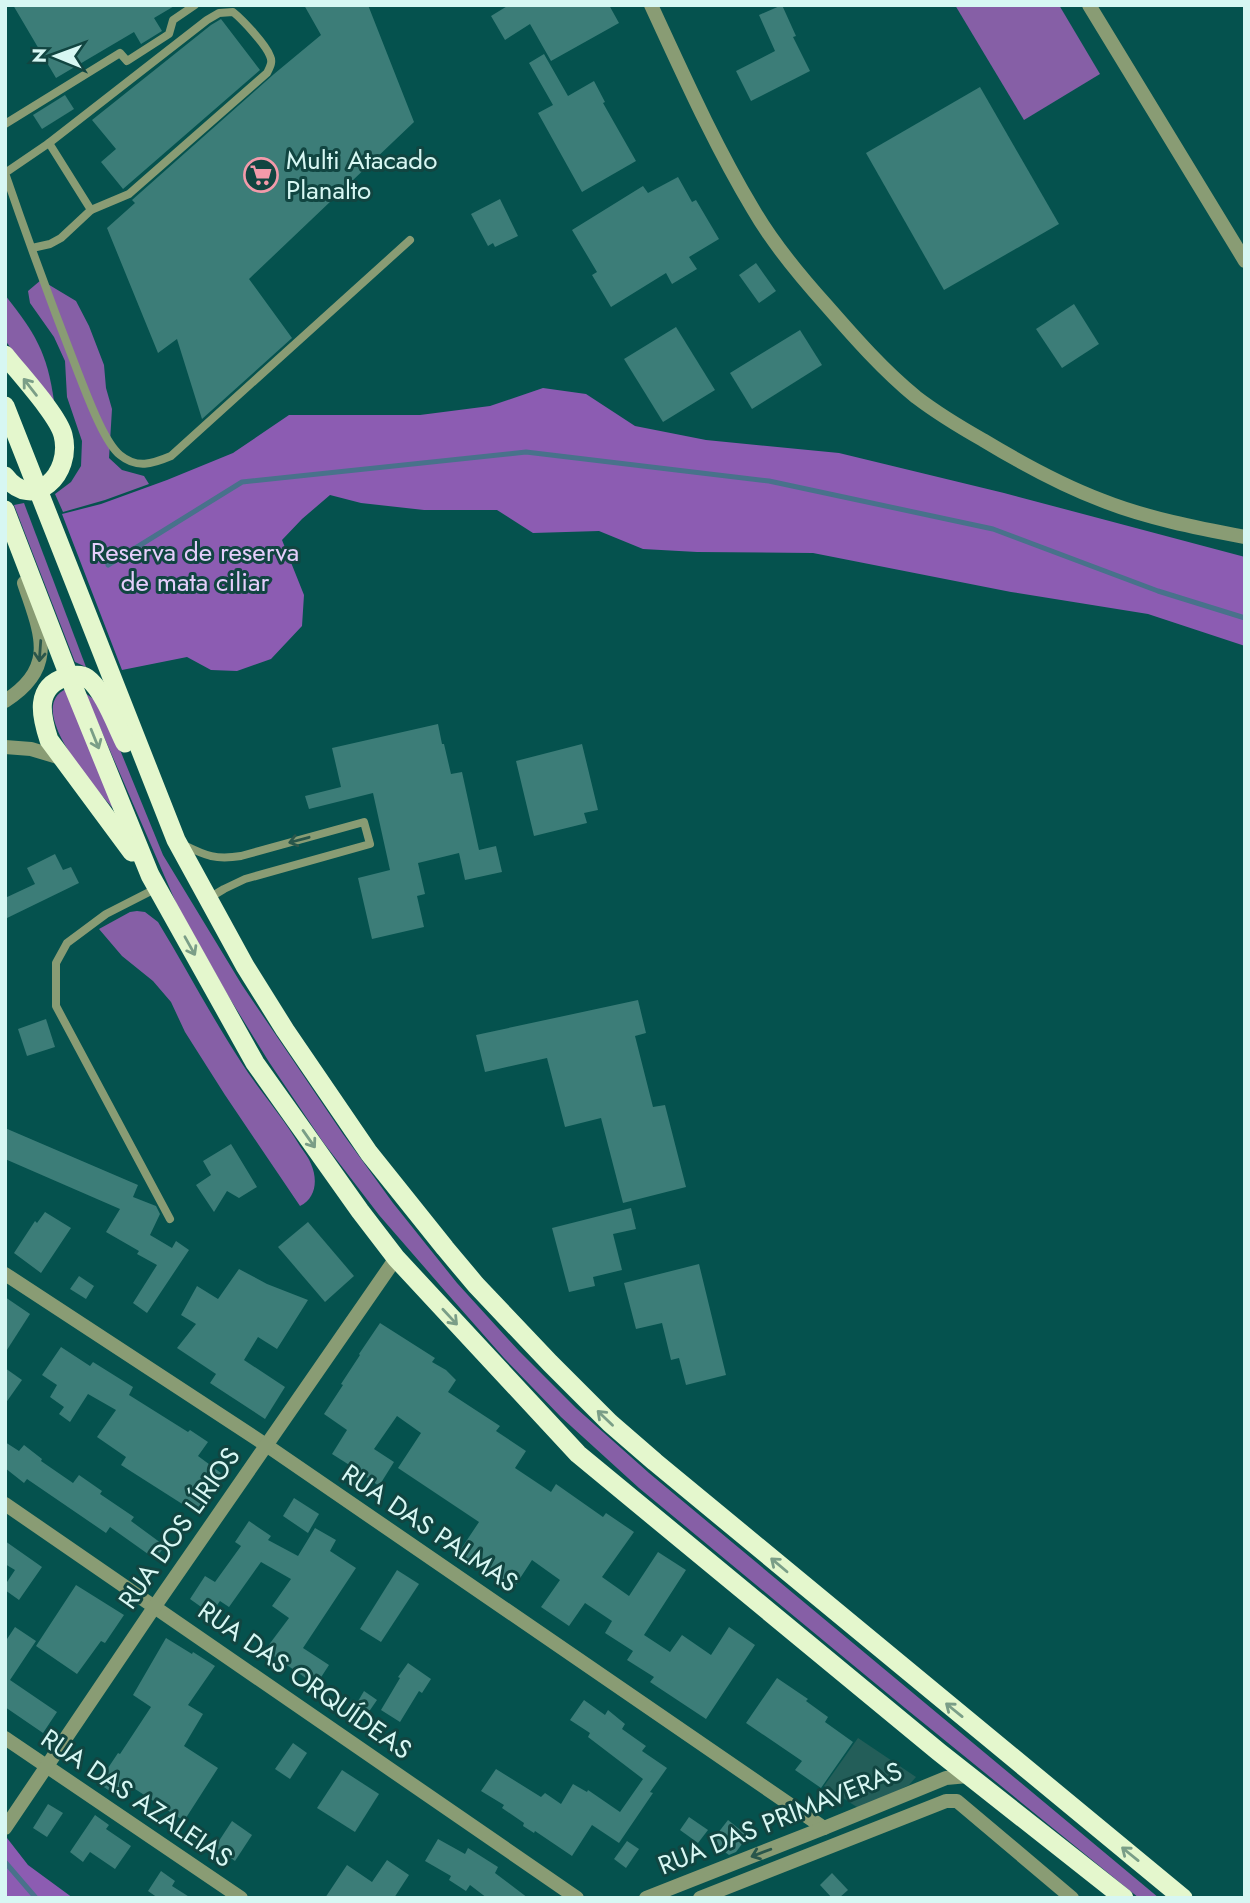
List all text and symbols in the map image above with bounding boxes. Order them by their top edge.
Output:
north arrow [21,21,91,91]
text: N [26,48,53,63]
place label: Multi Atacado Planalto [286,141,437,209]
supermarket icon: Multi Atacado Planalto [242,156,280,194]
one-way arrow [22,378,37,397]
park label: Reserva de reserva de mata ciliar [91,533,299,601]
one-way arrow [33,639,46,661]
one-way arrow [89,728,102,750]
one-way arrow [288,834,310,847]
one-way arrow [183,935,197,955]
one-way arrow [302,1129,316,1148]
one-way arrow [442,1308,458,1326]
one-way arrow [597,1409,614,1426]
street label: RUA DOS LÍRIOS [109,1439,249,1617]
street label: RUA DAS PALMAS [334,1455,526,1601]
one-way arrow [770,1557,788,1573]
street label: RUA DAS ORQUÍDEAS [190,1592,420,1768]
one-way arrow [946,1702,964,1718]
street label: RUA DAS AZALEIAS [33,1720,241,1876]
street label: RUA DAS PRIMAVERAS [652,1752,908,1884]
one-way arrow [750,1847,772,1860]
one-way arrow [1121,1847,1139,1862]

